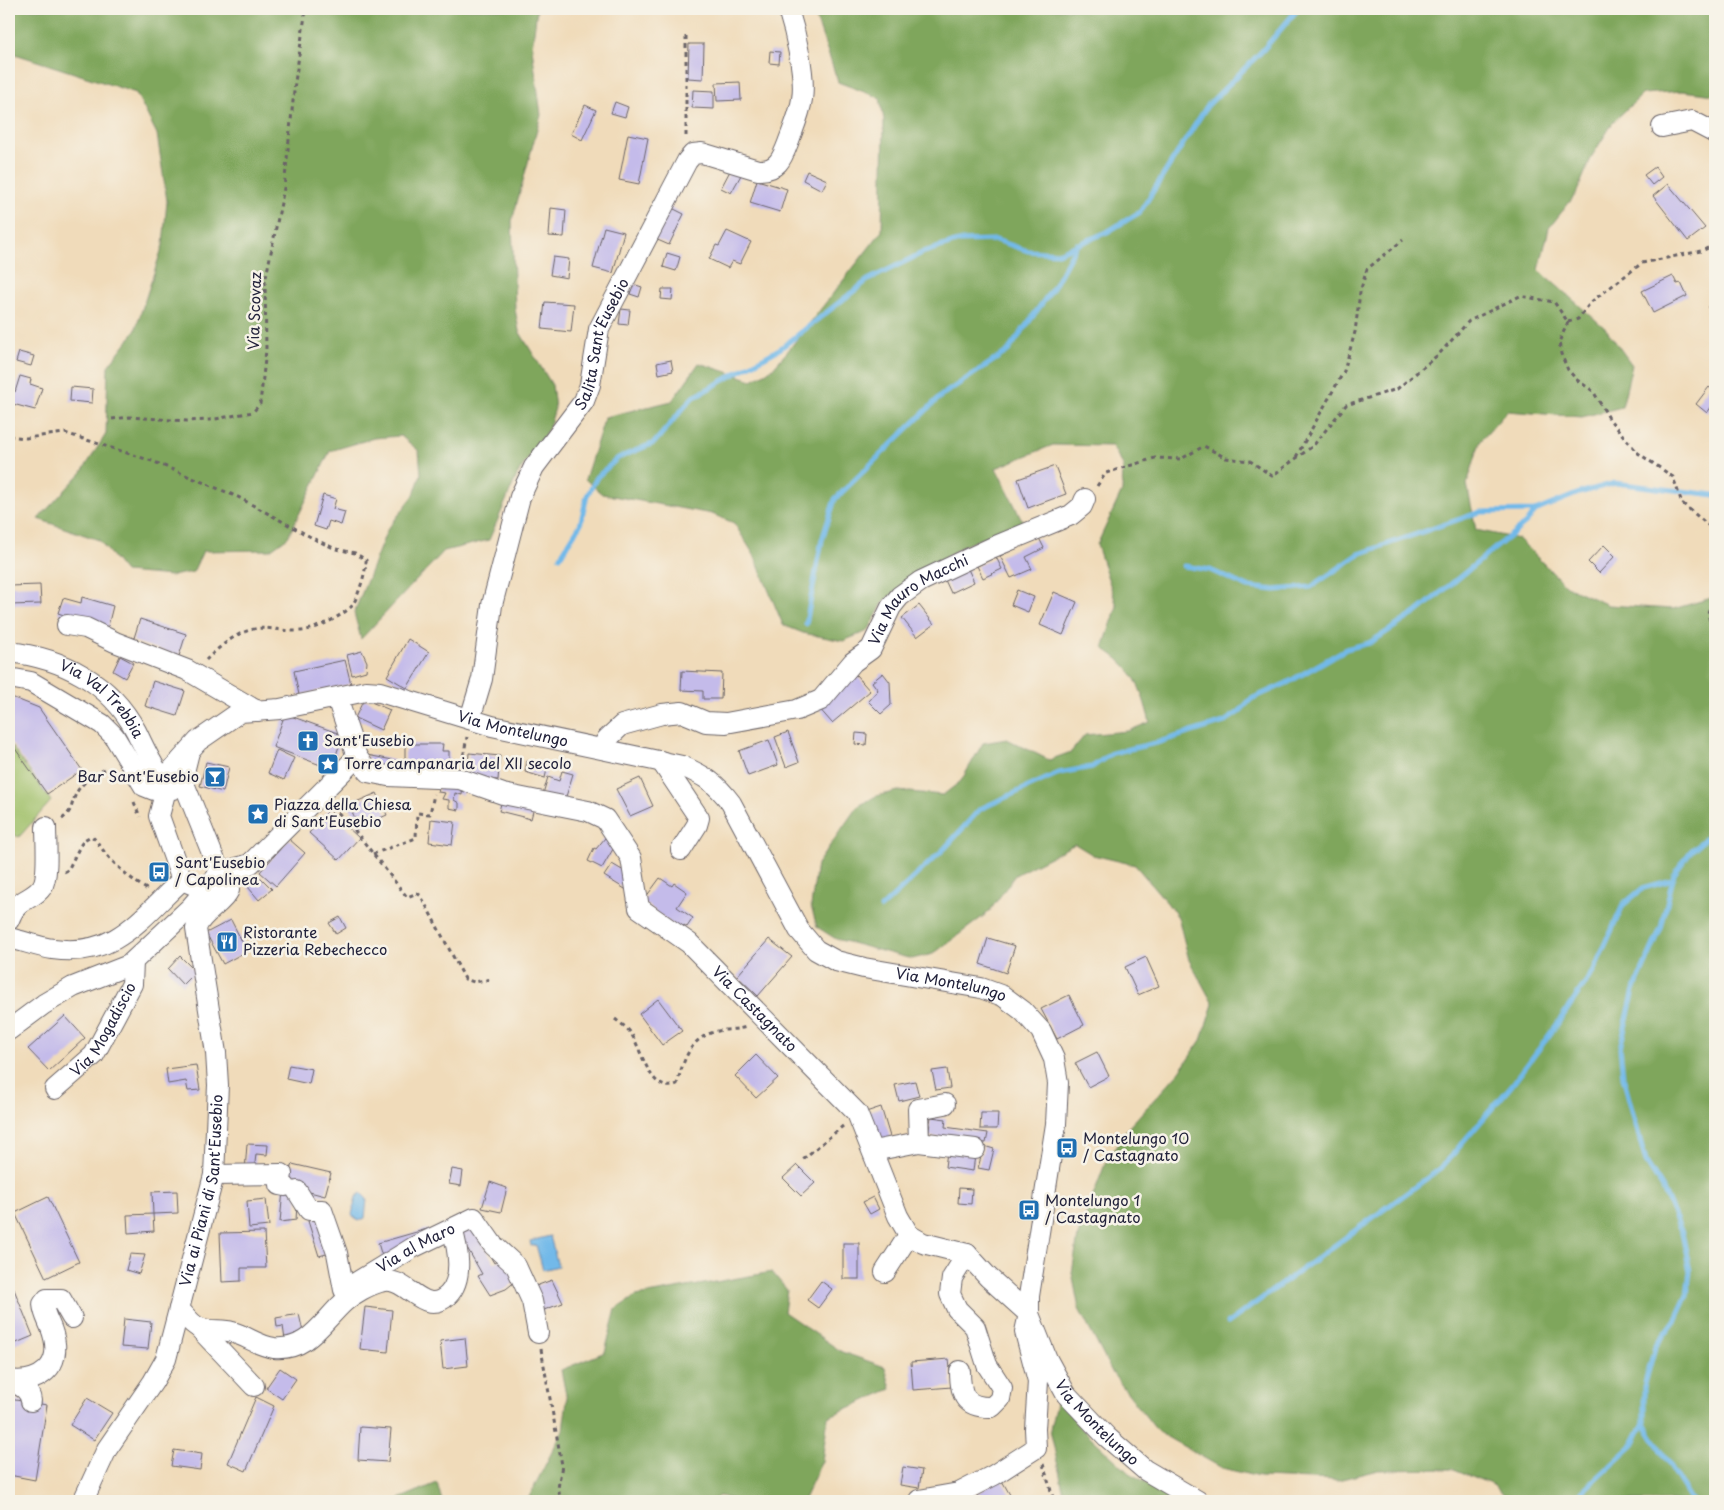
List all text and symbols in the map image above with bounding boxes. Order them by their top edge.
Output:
street label: Via Scovaz [241,271,266,350]
street label: Salita Sant'Eusebio [568,274,634,415]
street label: Via Mauro Macchi [862,547,972,649]
street label: Via Val Trebbia [56,653,151,743]
street label: Via Montelungo [455,703,571,752]
place label: Sant'Eusebio [324,728,414,751]
church icon: Sant'Eusebio [296,729,320,753]
place label: Torre campanaria del XII secolo [344,751,571,774]
place icon: Torre campanaria del XII secolo [316,752,340,776]
place label: Bar Sant'Eusebio [77,764,199,787]
bar icon: Bar Sant'Eusebio [203,765,227,789]
place label: Piazza della Chiesa di Sant'Eusebio [274,792,412,832]
place icon: Piazza della Chiesa di Sant'Eusebio [246,802,270,826]
place label: Sant'Eusebio / Capolinea [175,850,265,890]
bus stop icon: Sant'Eusebio / Capolinea [147,860,171,884]
place label: Ristorante Pizzeria Rebechecco [243,920,387,960]
restaurant icon: Ristorante Pizzeria Rebechecco [215,930,239,954]
street label: Via Castagnato [708,960,803,1056]
street label: Via Montelungo [894,961,1010,1006]
street label: Via Mogadiscio [64,978,141,1081]
street label: Via ai Piani di Sant'Eusebio [172,1094,228,1289]
place label: Montelungo 10 / Castagnato [1083,1126,1189,1166]
bus stop icon: Montelungo 10 / Castagnato [1055,1136,1079,1160]
place label: Montelungo 1 / Castagnato [1045,1188,1141,1228]
bus stop icon: Montelungo 1 / Castagnato [1017,1198,1041,1222]
street label: Via al Maro [371,1216,458,1278]
street label: Via Montelungo [1050,1375,1145,1470]

